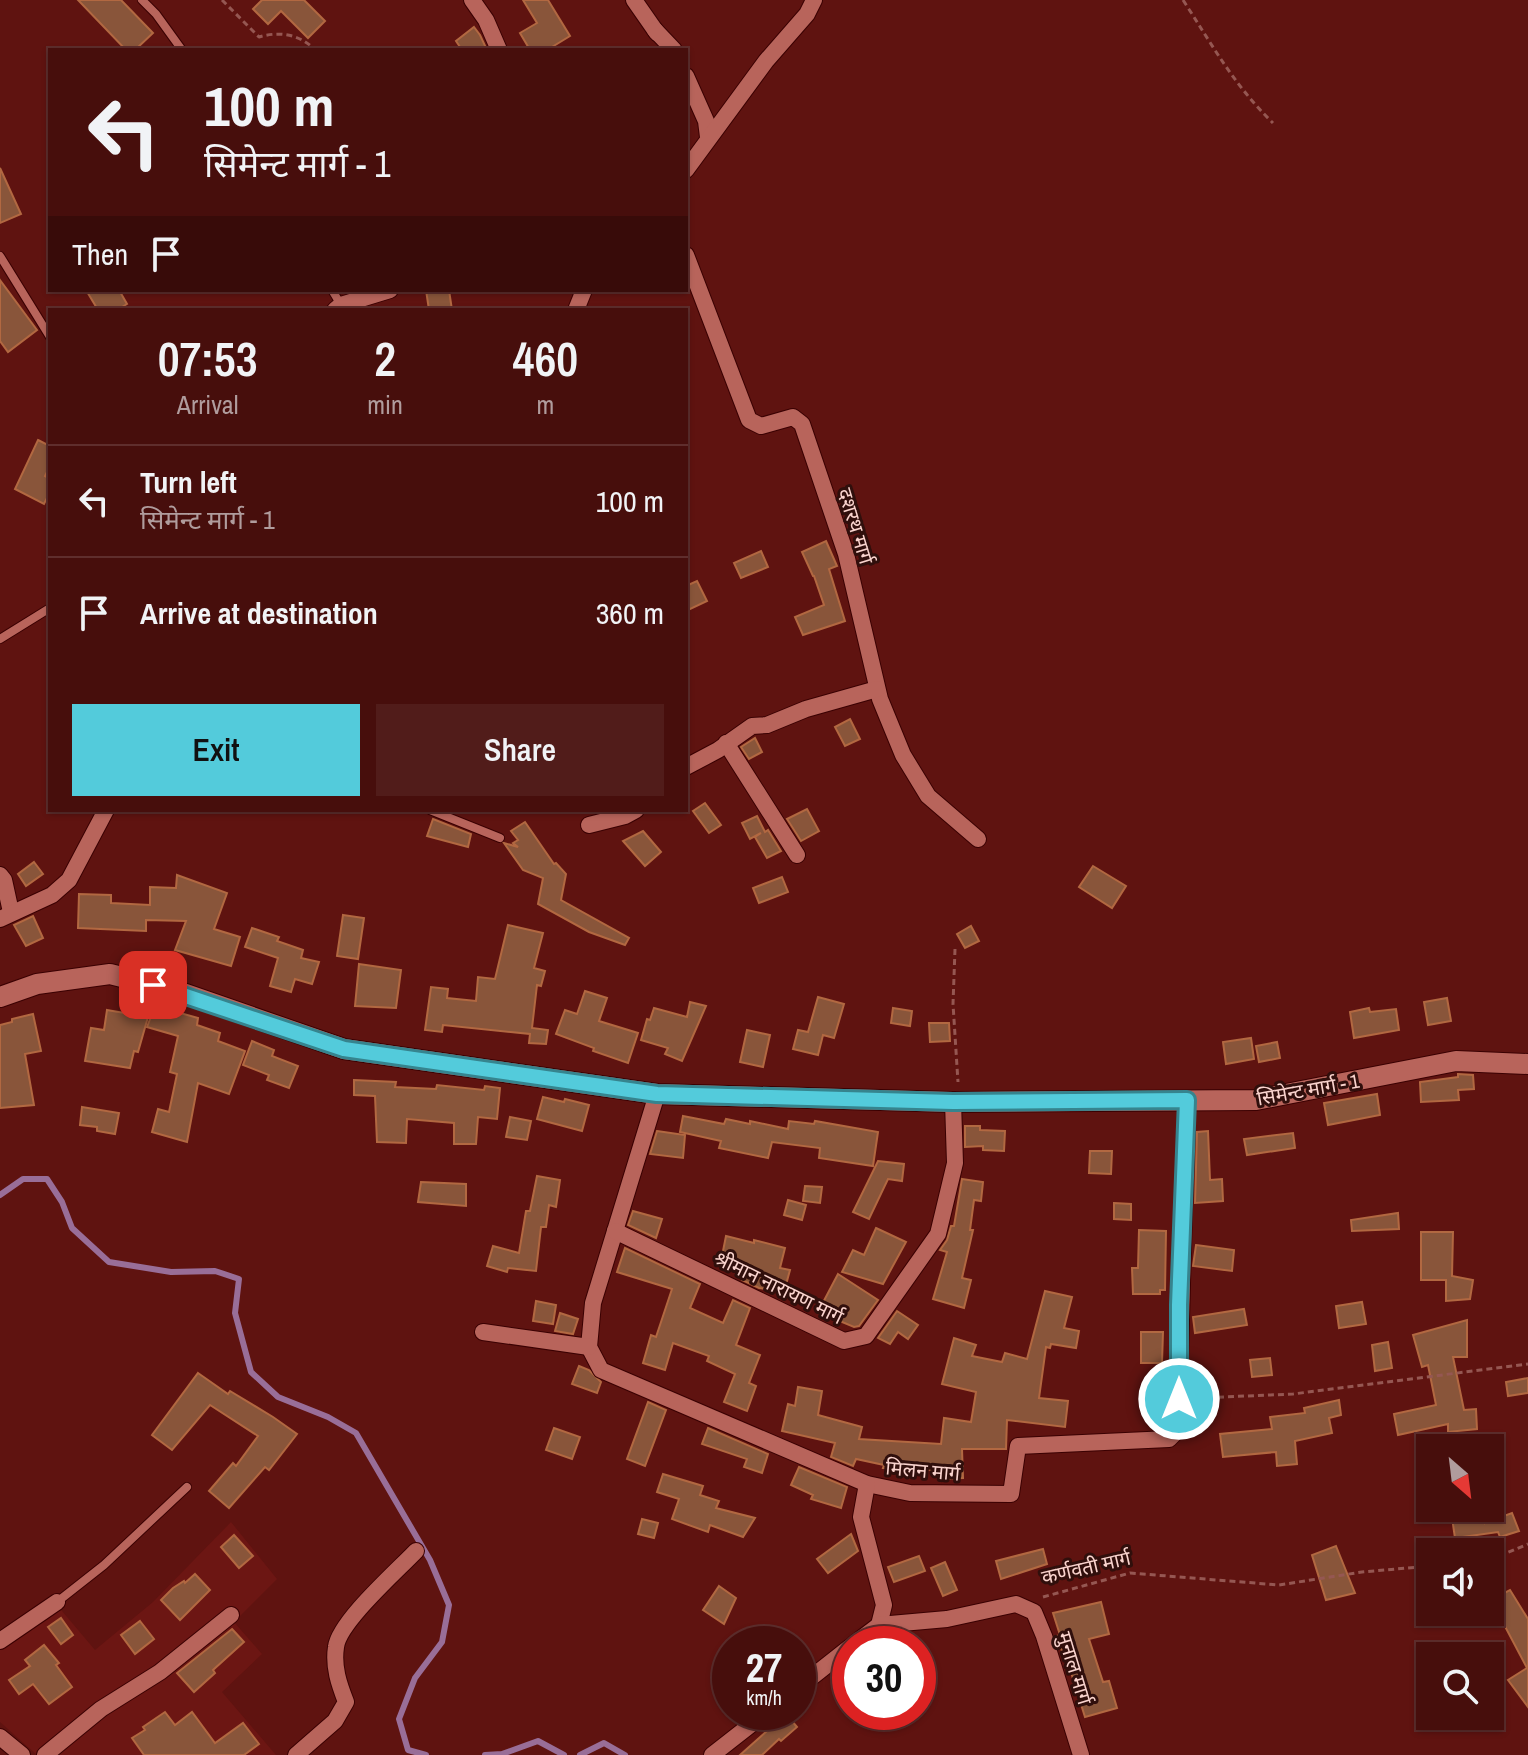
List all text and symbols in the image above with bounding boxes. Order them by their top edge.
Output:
text: 100 m [204,68,334,143]
icon: left [72,80,176,184]
text: सिमेन्ट मार्ग - 1 [204,140,391,188]
icon: arrive [144,232,188,276]
text: Then [72,234,128,274]
text: 07:53 [158,326,258,391]
text: 2 [374,326,396,391]
text: 460 [513,326,578,391]
text: Arrival [177,387,238,422]
text: min [367,387,403,422]
text: m [537,387,554,422]
text: Turn left [140,462,237,502]
icon: left [72,479,116,523]
text: 100 m [596,481,664,521]
street label: दशरथ मार्ग [832,485,881,568]
text: सिमेन्ट मार्ग - 1 [140,502,275,537]
icon: arrive [72,591,116,635]
text: Arrive at destination [140,593,378,633]
text: 360 m [596,593,664,633]
button: Exit [72,704,360,796]
button: Share [376,704,664,796]
pin [119,951,187,1019]
icon: arrive [131,963,175,1007]
street label: सिमेन्ट मार्ग - 1 [1255,1067,1361,1111]
street label: श्रीमान नारायण मार्ग [710,1244,849,1330]
position arrow [1137,1357,1221,1441]
north arrow [1416,1434,1504,1522]
map controls [1416,1434,1504,1730]
street label: मिलन मार्ग [885,1453,962,1487]
button: sound [1416,1538,1504,1626]
street label: कर्णवती मार्ग [1039,1543,1134,1590]
speed limit sign: 30 [832,1626,936,1730]
street label: मुनाल मार्ग [1051,1628,1099,1709]
text: 27 [746,1641,782,1694]
button: search [1416,1642,1504,1730]
text: km/h [746,1684,782,1711]

